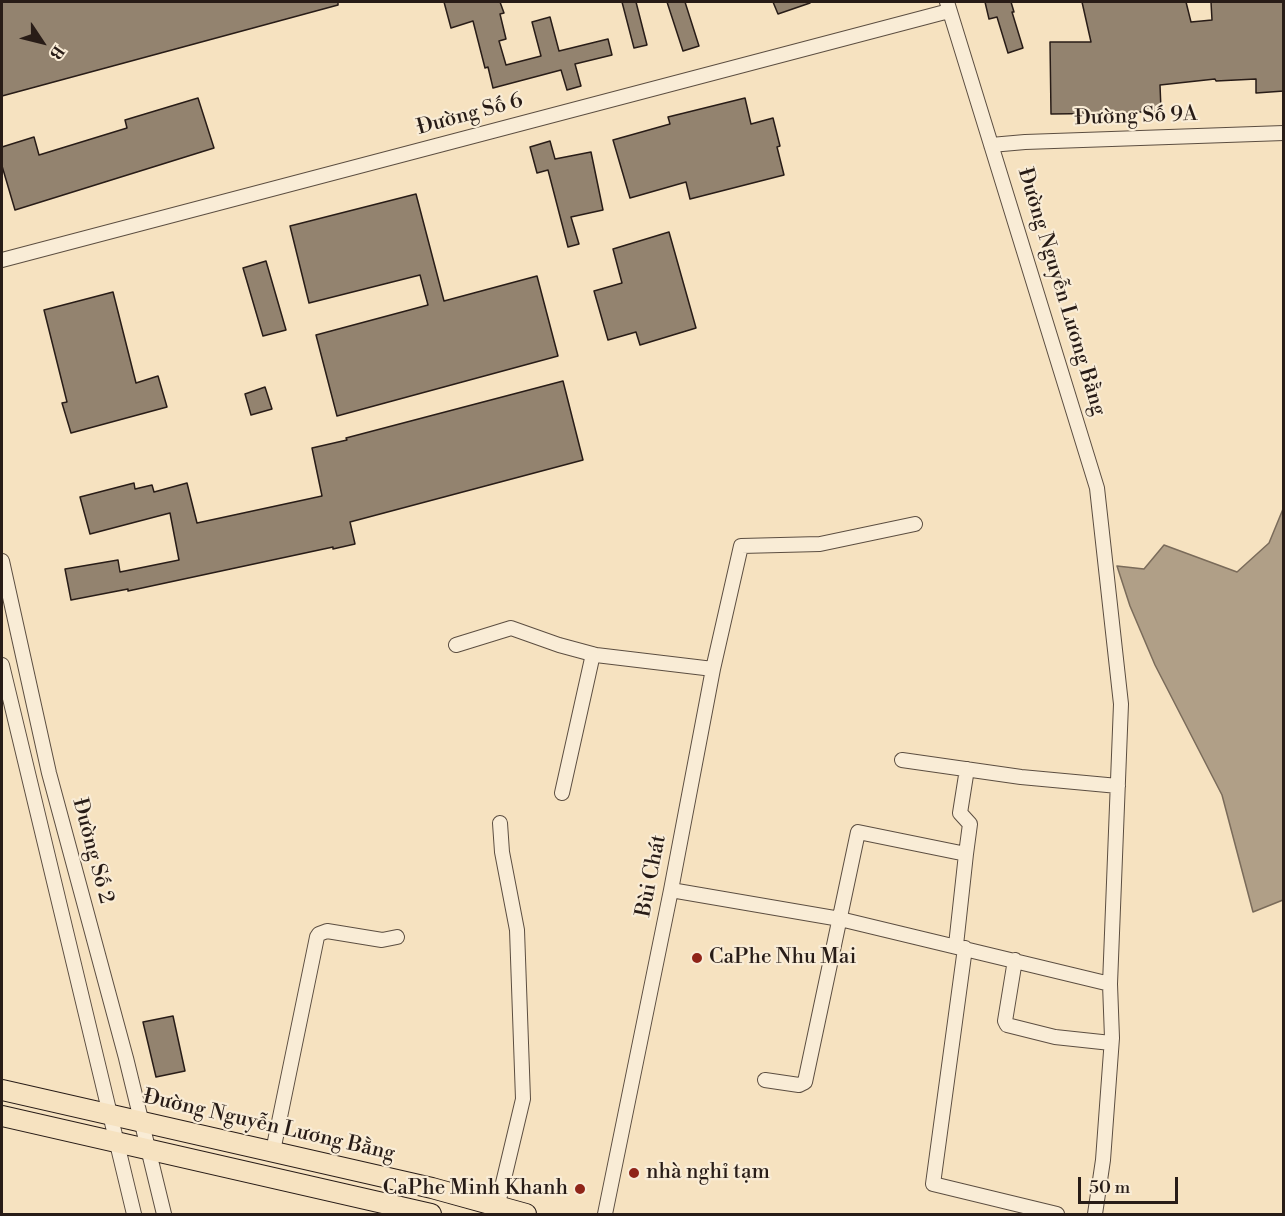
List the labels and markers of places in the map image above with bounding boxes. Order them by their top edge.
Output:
place label: CaPhe Nhu Mai [709,945,856,971]
marker: CaPhe Nhu Mai [690,951,704,965]
place label: nhà nghỉ tạm [646,1160,770,1186]
marker: nhà nghỉ tạm [627,1166,641,1180]
place label: CaPhe Minh Khanh [383,1176,568,1202]
marker: CaPhe Minh Khanh [573,1182,587,1196]

